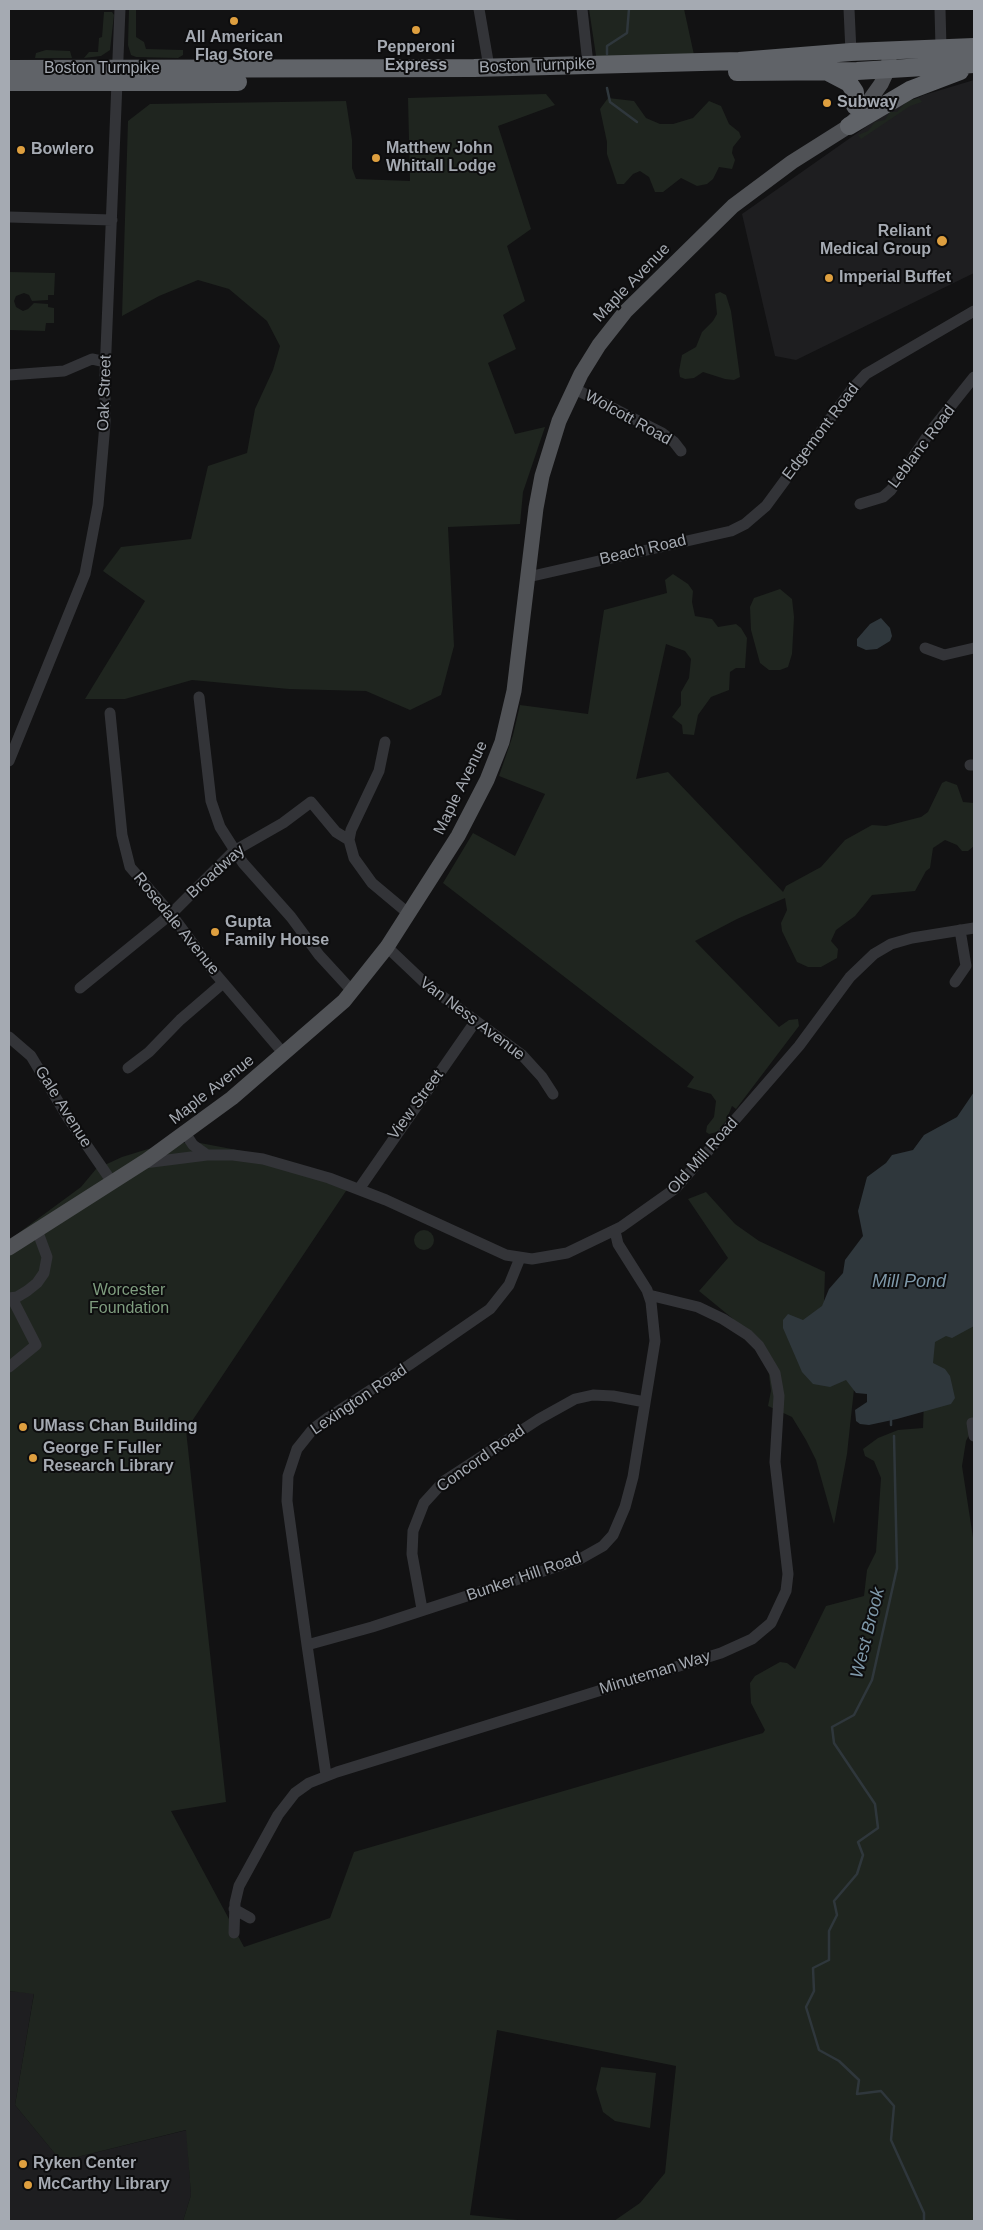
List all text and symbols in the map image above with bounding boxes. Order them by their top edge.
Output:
marker: All American Flag Store [228,15,240,27]
marker: Pepperoni Express [410,24,422,36]
place label: All American Flag Store [185,28,283,66]
place label: Pepperoni Express [377,38,455,76]
street label: Boston Turnpike [479,54,595,78]
street label: Boston Turnpike [44,59,160,79]
place label: Subway [837,93,897,113]
marker: Subway [821,97,833,109]
place label: Matthew John Whittall Lodge [386,139,496,177]
place label: Bowlero [31,140,94,160]
marker: Bowlero [15,144,27,156]
marker: Matthew John Whittall Lodge [370,152,382,164]
place label: Reliant Medical Group [820,222,931,260]
marker: Reliant Medical Group [935,234,949,248]
street label: Maple Avenue [590,240,674,326]
place label: Imperial Buffet [839,268,951,288]
marker: Imperial Buffet [823,272,835,284]
street label: Oak Street [94,354,116,432]
street label: Edgemont Road [779,380,863,484]
street label: Wolcott Road [581,386,675,450]
street label: Leblanc Road [885,402,959,492]
street label: Beach Road [598,531,688,569]
street label: Maple Avenue [430,738,492,838]
street label: Broadway [183,841,249,903]
street label: Rosedale Avenue [129,869,223,979]
place label: Gupta Family House [225,913,329,951]
marker: Gupta Family House [209,926,221,938]
street label: Van Ness Avenue [416,973,528,1065]
street label: Maple Avenue [166,1051,258,1129]
street label: Gale Avenue [30,1063,96,1151]
street label: View Street [384,1066,448,1144]
street label: Old Mill Road [664,1114,742,1198]
water label: Mill Pond [872,1271,946,1293]
park label: Worcester Foundation [89,1281,169,1319]
street label: Lexington Road [307,1361,411,1439]
place label: UMass Chan Building [33,1417,197,1437]
marker: UMass Chan Building [17,1421,29,1433]
street label: Concord Road [433,1422,529,1496]
place label: George F Fuller Research Library [43,1439,174,1477]
marker: George F Fuller Research Library [27,1452,39,1464]
street label: Bunker Hill Road [464,1548,584,1606]
water label: West Brook [846,1585,890,1681]
street label: Minuteman Way [597,1647,713,1699]
place label: Ryken Center [33,2154,136,2174]
marker: Ryken Center [17,2158,29,2170]
place label: McCarthy Library [38,2175,170,2195]
marker: McCarthy Library [22,2179,34,2191]

